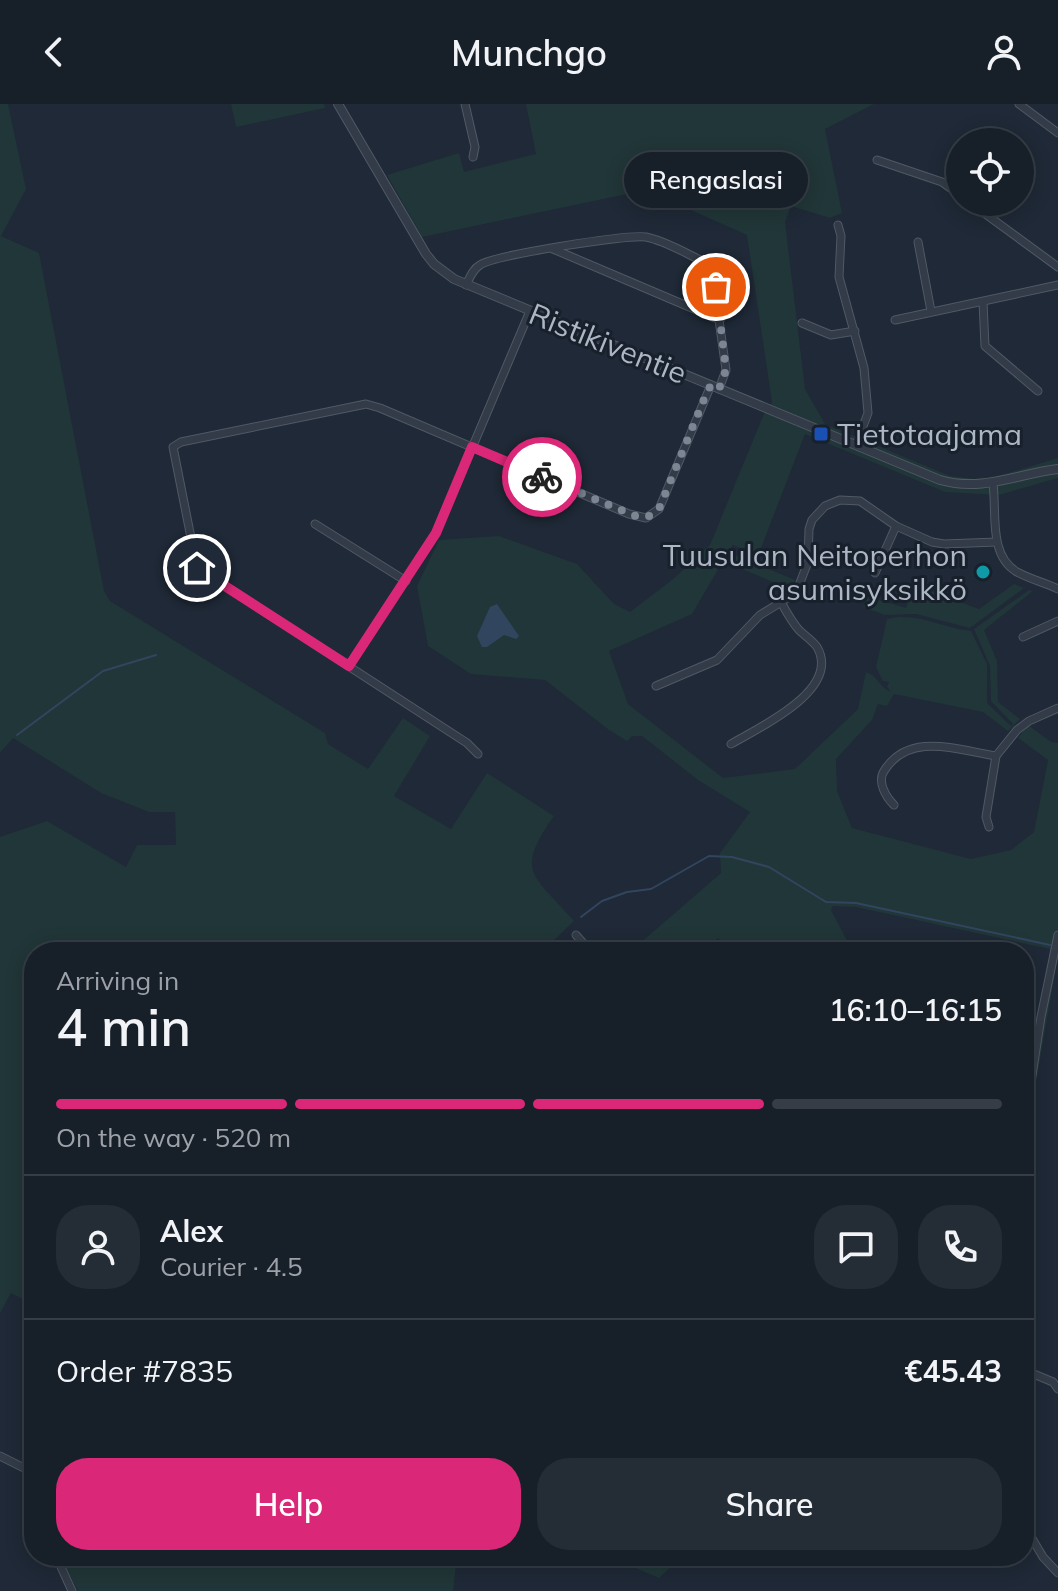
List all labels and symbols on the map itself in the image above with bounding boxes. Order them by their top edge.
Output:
callout: Rengaslasi [624,151,808,207]
pin [682,253,750,321]
street label: Ristikiventie [524,294,692,392]
place label: Tietotaajama [837,415,1022,453]
marker: Tietotaajama [812,425,830,443]
courier [502,437,582,517]
pin [163,534,231,602]
place label: Tuusulan Neitoperhon asumisyksikkö [663,536,967,608]
marker: Tuusulan Neitoperhon asumisyksikkö [974,563,992,581]

